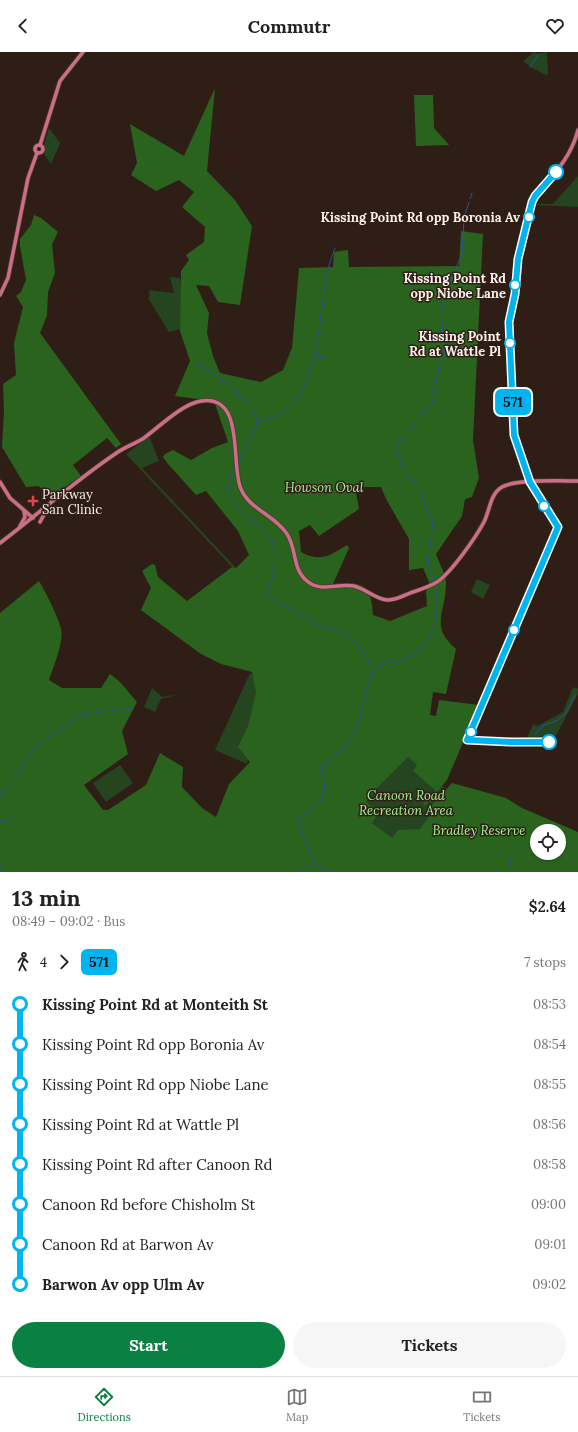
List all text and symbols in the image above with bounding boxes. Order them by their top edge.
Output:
icon: back [12,15,34,37]
text: Commutr [248,15,330,38]
icon: heart [544,15,566,37]
unlabelled marker [548,164,564,180]
place label: Kissing Point Rd opp Boronia Av [320,209,520,226]
marker: Kissing Point Rd opp Boronia Av [523,211,535,223]
place label: Kissing Point Rd opp Niobe Lane [403,270,506,302]
marker: Kissing Point Rd opp Niobe Lane [509,279,521,291]
place label: Kissing Point Rd at Wattle Pl [409,328,502,360]
marker: Kissing Point Rd at Wattle Pl [504,337,516,349]
line badge: 571 [490,389,536,415]
text: 571 [503,393,523,411]
park label: Howson Oval [285,479,364,496]
place label: Parkway San Clinic [42,486,102,518]
marker: Parkway San Clinic [27,495,39,507]
unlabelled marker [538,500,550,512]
unlabelled marker [508,624,520,636]
unlabelled marker [465,726,477,738]
unlabelled marker [541,734,557,750]
park label: Canoon Road Recreation Area [359,787,454,819]
park label: Bradley Reserve [432,822,526,839]
map controls [530,824,566,860]
button: locate [530,824,566,860]
text: 13 min [12,884,81,912]
text: $2.64 [529,897,566,916]
text: 08:49 – 09:02 · Bus [12,913,125,930]
icon: walk [12,951,34,973]
icon: forward [53,951,75,973]
text: 571 [89,953,109,971]
text: 4 [40,954,47,971]
text: 7 stops [524,954,566,971]
text: Kissing Point Rd at Monteith St [42,995,268,1014]
text: 08:53 [533,996,566,1013]
text: Kissing Point Rd opp Boronia Av [42,1035,264,1054]
text: 08:54 [533,1036,566,1053]
text: Kissing Point Rd opp Niobe Lane [42,1075,269,1094]
text: 08:55 [533,1076,566,1093]
text: Kissing Point Rd at Wattle Pl [42,1115,239,1134]
text: 08:56 [533,1116,566,1133]
text: Kissing Point Rd after Canoon Rd [42,1155,272,1174]
text: 08:58 [533,1156,566,1173]
text: Canoon Rd before Chisholm St [42,1195,255,1214]
text: 09:00 [531,1196,566,1213]
text: Canoon Rd at Barwon Av [42,1235,214,1254]
text: 09:01 [534,1236,566,1253]
text: Barwon Av opp Ulm Av [42,1275,204,1294]
text: 09:02 [532,1276,566,1293]
button: Start [12,1322,285,1368]
button: Tickets [293,1322,566,1368]
tab: Directions [78,1386,131,1424]
tab: Map [286,1386,308,1424]
tab: Tickets [463,1386,500,1424]

